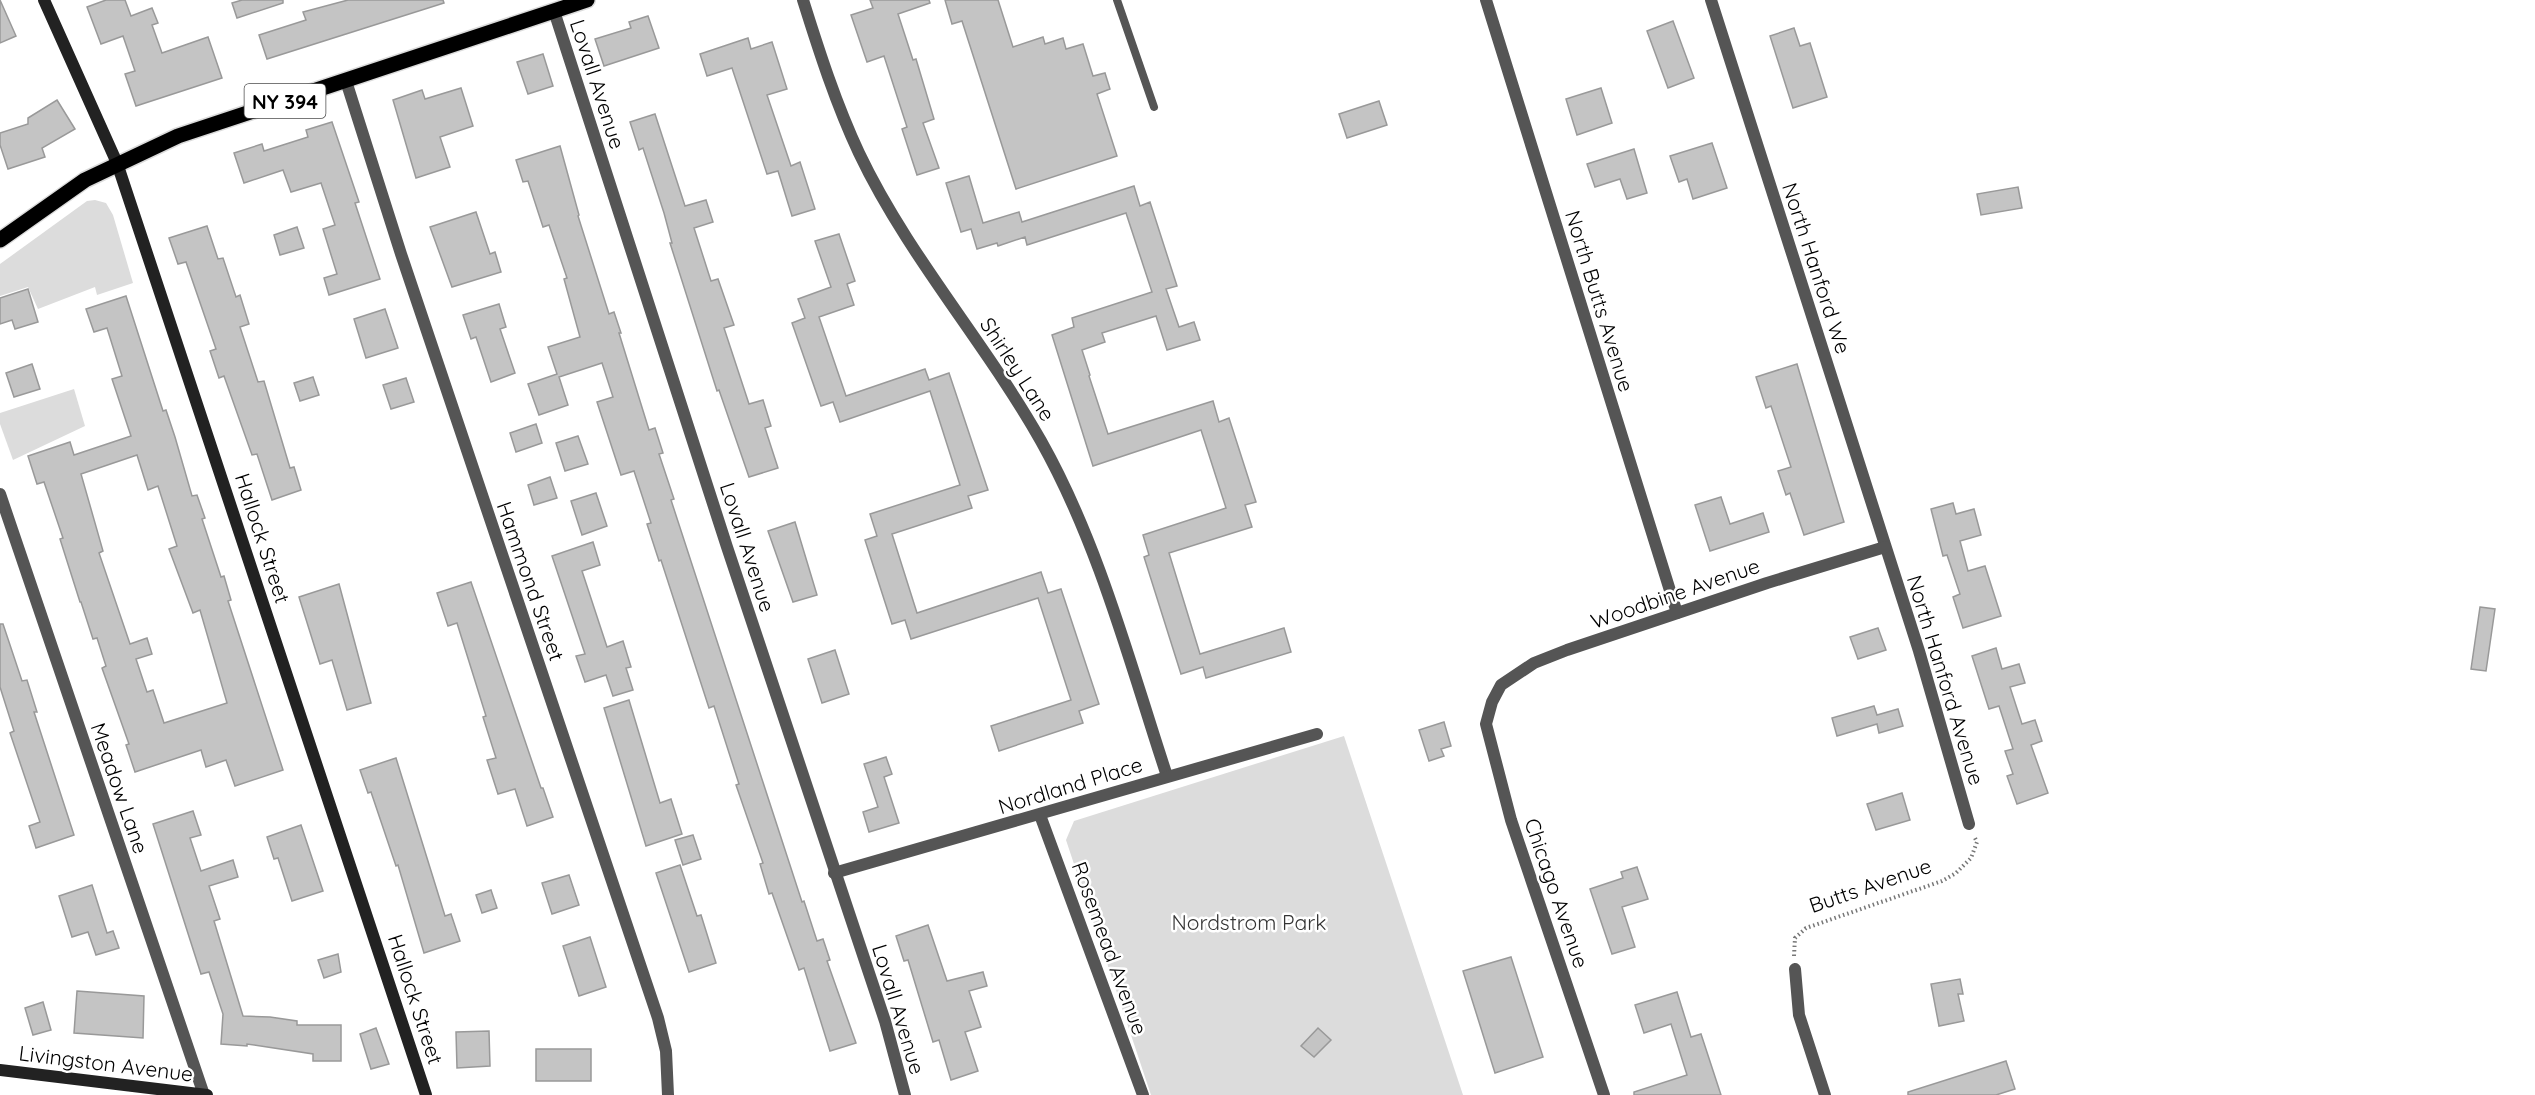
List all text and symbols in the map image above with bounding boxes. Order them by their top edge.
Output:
street label: Lovall Avenue [565,16,631,152]
road number: NY 394 [244,84,326,118]
street label: North Hanford We [1777,179,1857,357]
street label: North Butts Avenue [1560,207,1640,395]
street label: Shirley Lane [975,312,1061,426]
street label: Hallock Street [230,470,296,606]
street label: Lovall Avenue [715,479,781,615]
street label: Hammond Street [492,498,570,664]
street label: Woodbine Avenue [1587,552,1763,634]
street label: North Hanford Avenue [1902,572,1990,788]
street label: Meadow Lane [85,719,155,857]
street label: Nordland Place [995,751,1145,819]
street label: Chicago Avenue [1519,815,1595,971]
street label: Butts Avenue [1805,852,1935,918]
street label: Rosemead Avenue [1067,858,1153,1038]
park label: Nordstrom Park [1172,909,1326,935]
street label: Hallock Street [383,931,449,1067]
street label: Lovall Avenue [867,941,931,1077]
street label: Livingston Avenue [17,1039,195,1087]

